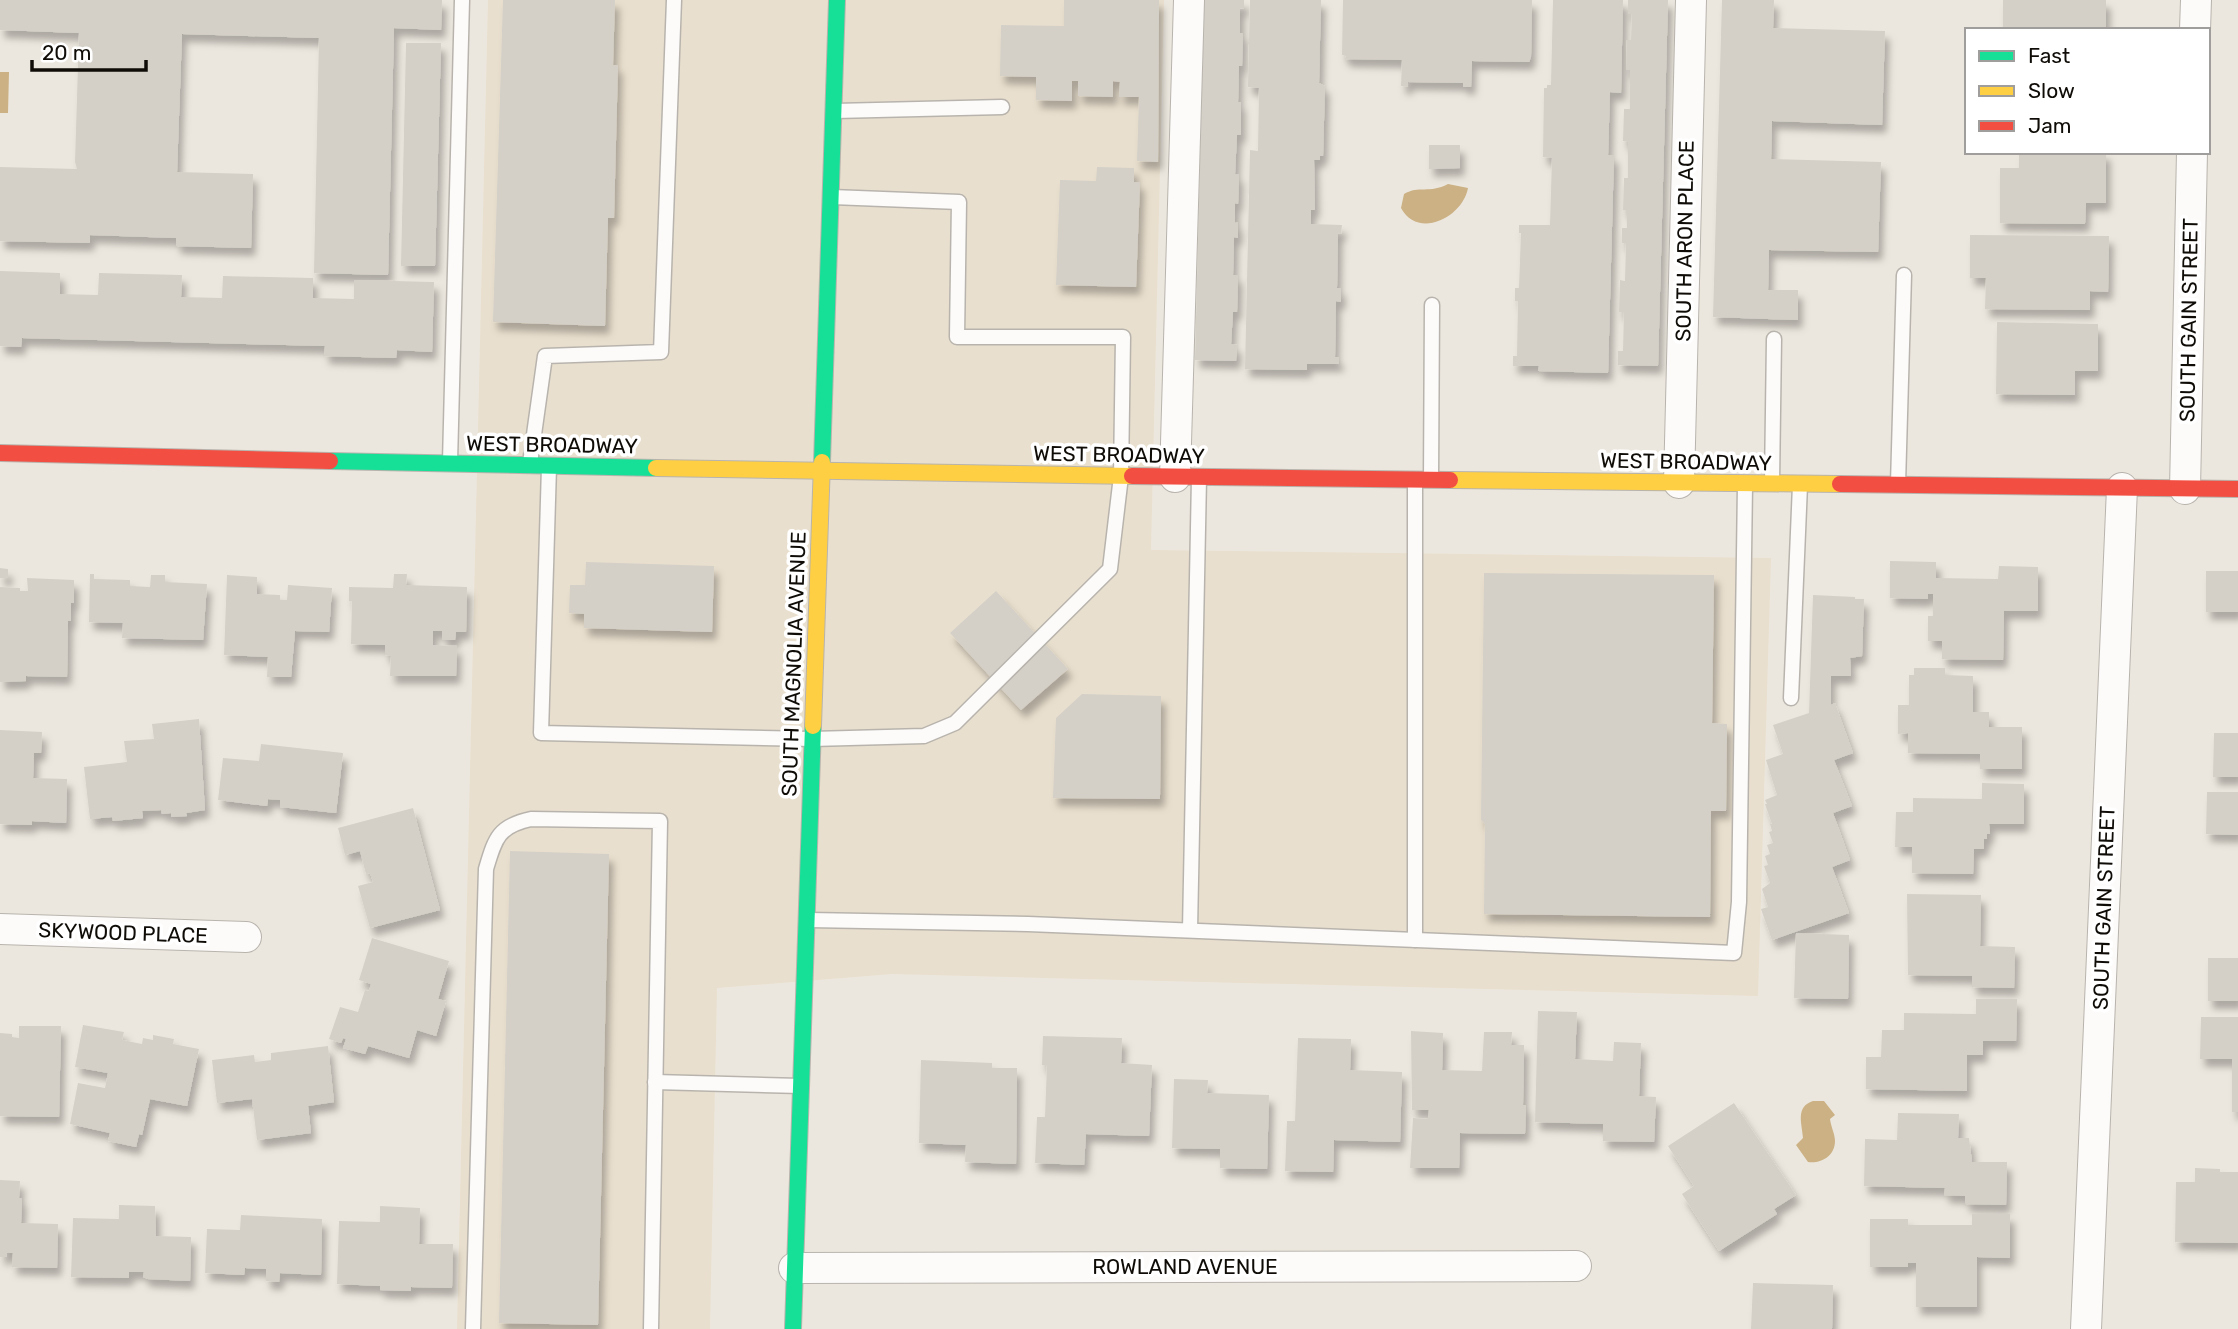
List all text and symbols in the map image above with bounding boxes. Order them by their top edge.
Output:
scale bar [32,28,145,72]
legend [1965,28,2210,154]
text: 20 m [42,40,91,65]
text: Fast [2028,43,2070,68]
text: Slow [2028,78,2075,103]
text: Jam [2028,113,2072,138]
street label: SOUTH ARON PLACE [1670,140,1699,342]
street label: SOUTH GAIN STREET [2174,218,2203,422]
street label: WEST BROADWAY [466,431,638,458]
street label: WEST BROADWAY [1033,441,1205,468]
street label: WEST BROADWAY [1600,448,1772,475]
street label: SOUTH MAGNOLIA AVENUE [776,531,811,797]
street label: SOUTH GAIN STREET [2087,805,2120,1010]
street label: SKYWOOD PLACE [38,917,208,948]
street label: ROWLAND AVENUE [1092,1254,1278,1279]

